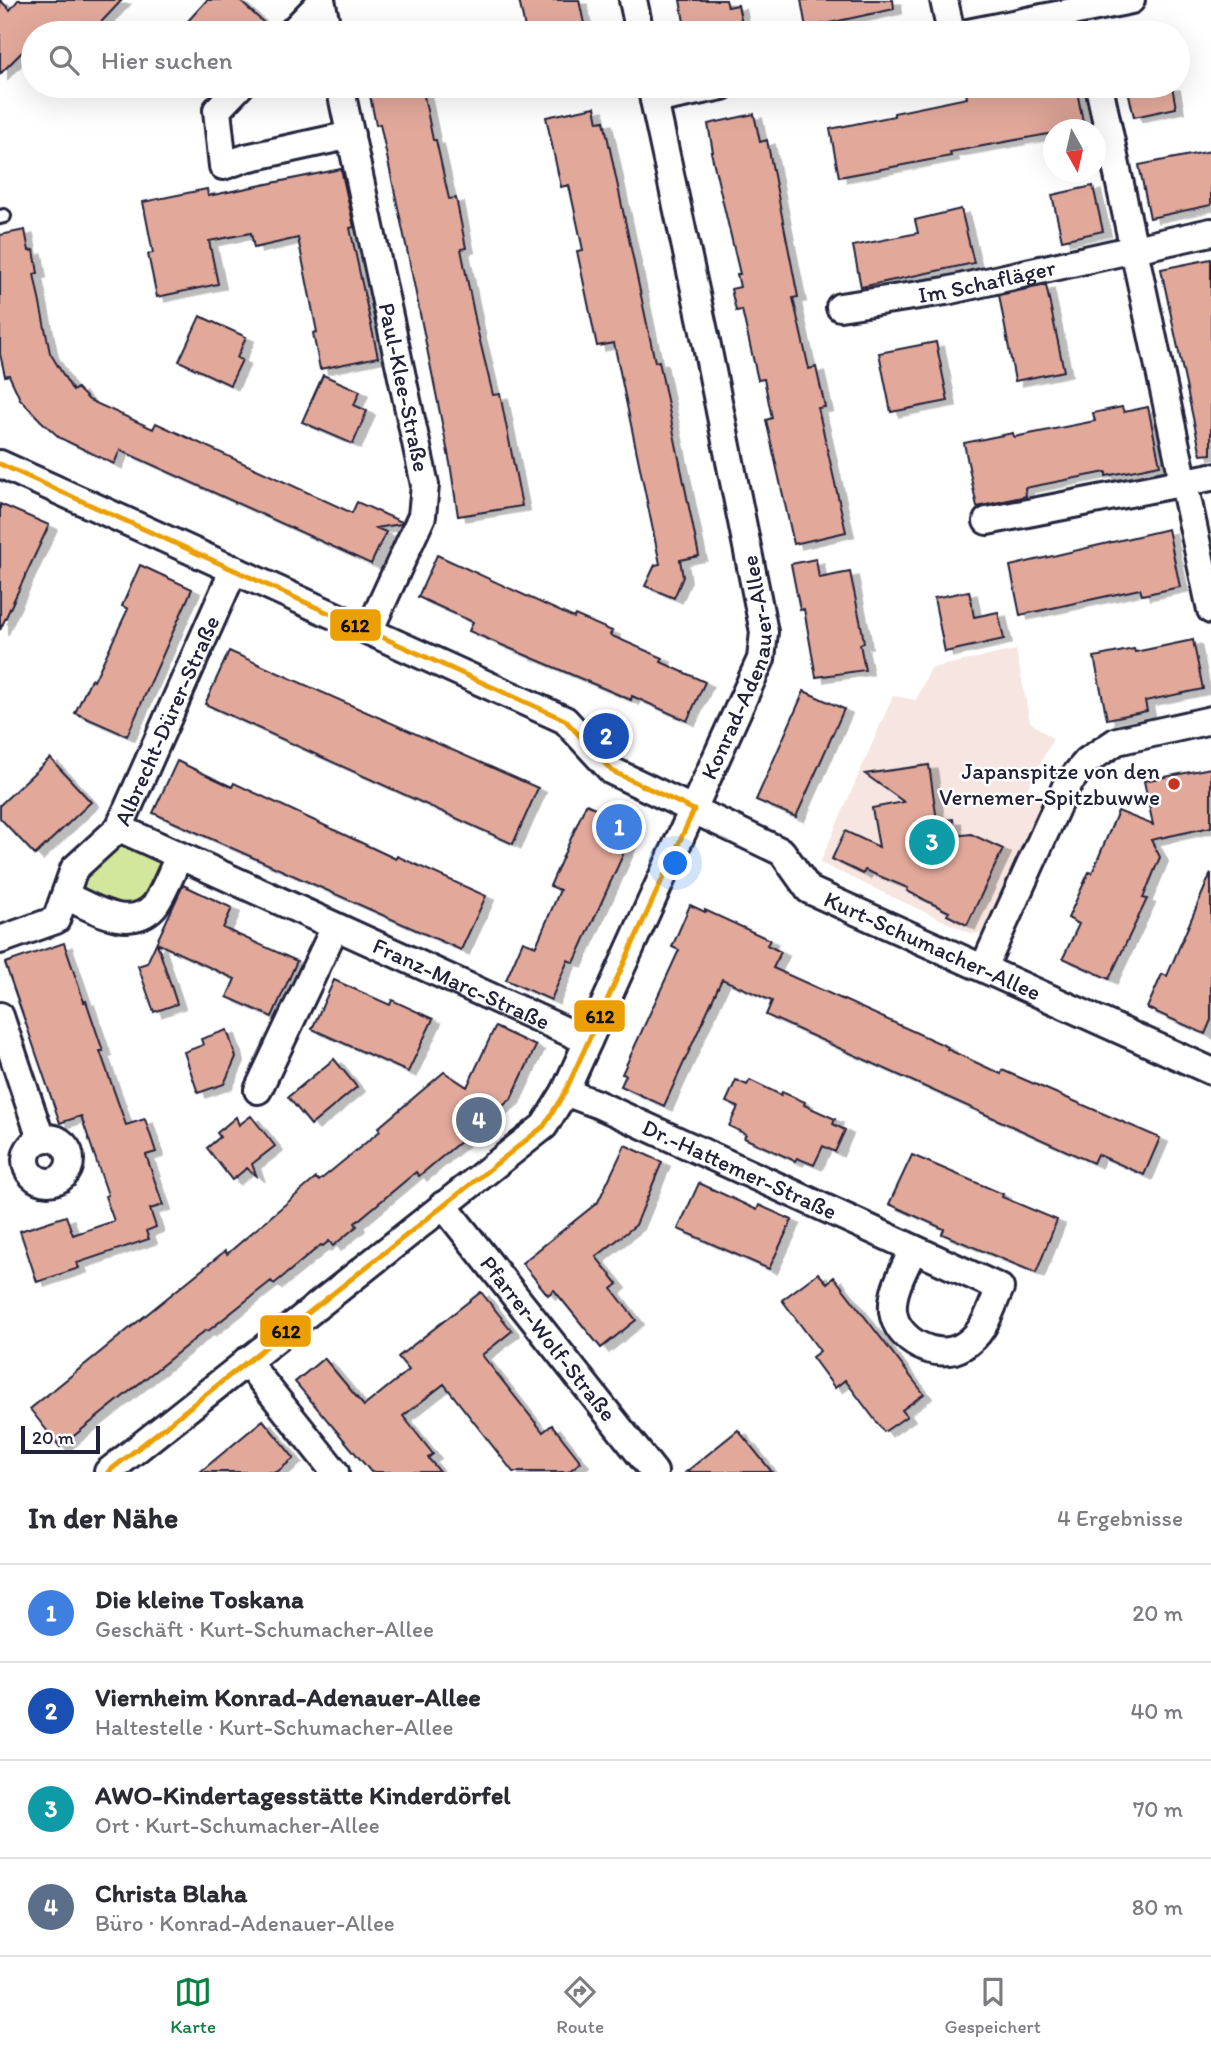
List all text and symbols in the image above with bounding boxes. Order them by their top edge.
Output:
search box [21,21,1190,98]
icon: search [45,41,83,79]
text: Hier suchen [101,44,233,76]
north arrow [1043,119,1106,182]
street label: Im Schafläger [916,253,1058,309]
street label: Paul-Klee-Straße [373,300,436,474]
street label: Konrad-Adenauer-Allee [694,553,778,784]
line badge: 612 [329,608,382,642]
street label: Albrecht-Dürer-Straße [108,611,226,830]
text: 612 [341,614,369,637]
pin: 2 [583,710,629,762]
place label: Japanspitze von den Vernemer-Spitzbuwwe [939,757,1160,811]
marker: Japanspitze von den Vernemer-Spitzbuwwe [1166,776,1182,792]
pin: 1 [596,801,642,853]
pin: 3 [909,816,955,868]
your location [658,846,692,880]
street label: Kurt-Schumacher-Allee [820,885,1045,1007]
street label: Franz-Marc-Straße [368,931,554,1036]
line badge: 612 [573,999,626,1033]
text: 612 [586,1005,614,1028]
pin: 4 [456,1094,502,1146]
street label: Dr.-Hattemer-Straße [638,1113,841,1226]
street label: Pfarrer-Wolf-Straße [474,1250,623,1427]
line badge: 612 [259,1314,312,1348]
text: 612 [272,1320,300,1343]
scale bar [21,1423,100,1455]
text: 20 m [32,1426,74,1449]
text: In der Nähe [28,1499,178,1536]
text: 4 Ergebnisse [1057,1504,1183,1532]
text: Die kleine Toskana [95,1583,304,1615]
text: 1 [46,1599,56,1627]
text: 20 m [1132,1599,1183,1627]
text: Geschäft · Kurt-Schumacher-Allee [95,1615,434,1643]
text: Viernheim Konrad-Adenauer-Allee [95,1681,481,1713]
text: 2 [45,1697,57,1725]
text: 40 m [1130,1697,1183,1725]
text: Haltestelle · Kurt-Schumacher-Allee [95,1713,453,1741]
text: AWO-Kindertagesstätte Kinderdörfel [95,1779,511,1811]
text: 3 [45,1795,57,1823]
text: 70 m [1133,1795,1183,1823]
text: Ort · Kurt-Schumacher-Allee [95,1811,380,1839]
text: Christa Blaha [95,1877,247,1909]
text: 4 [44,1893,58,1921]
text: 80 m [1132,1893,1183,1921]
text: Büro · Konrad-Adenauer-Allee [95,1909,395,1937]
tab: Karte [170,1973,216,2038]
tab: Route [556,1973,604,2038]
tab: Gespeichert [944,1973,1041,2038]

